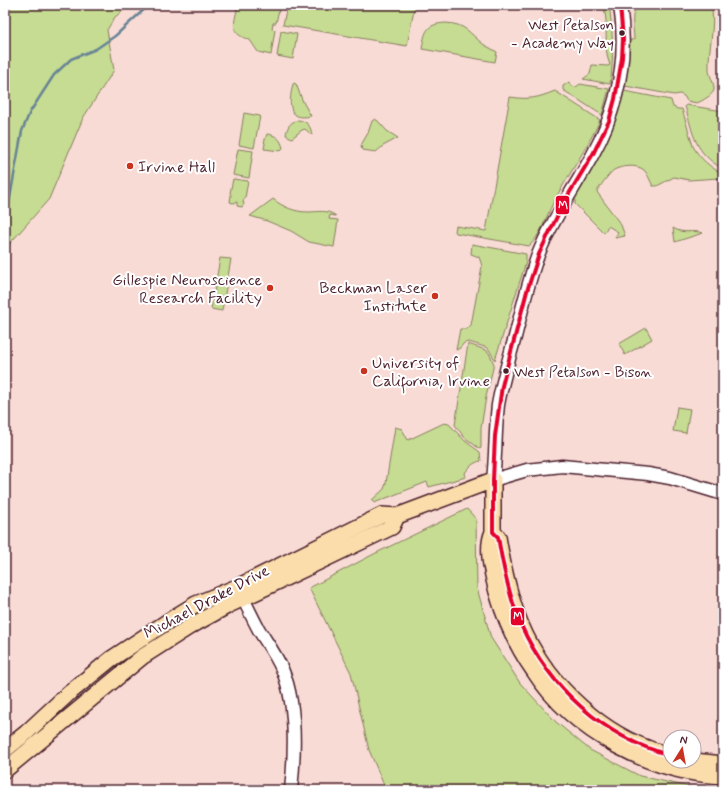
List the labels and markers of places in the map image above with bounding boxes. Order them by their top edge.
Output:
place label: West Petalson - Academy Way [511,16,614,54]
marker: West Petalson - Academy Way [617,28,627,38]
place label: Irvine Hall [138,157,215,178]
marker: Irvine Hall [125,161,135,171]
place label: Gillespie Neuroscience Research Facility [112,270,262,309]
place label: Beckman Laser Institute [319,278,427,317]
marker: Gillespie Neuroscience Research Facility [265,283,275,293]
marker: Beckman Laser Institute [430,291,440,301]
place label: University of California, Irvine [372,353,490,394]
place label: West Petalson - Bison [514,363,653,383]
marker: University of California, Irvine [359,366,369,376]
marker: West Petalson - Bison [501,366,511,376]

